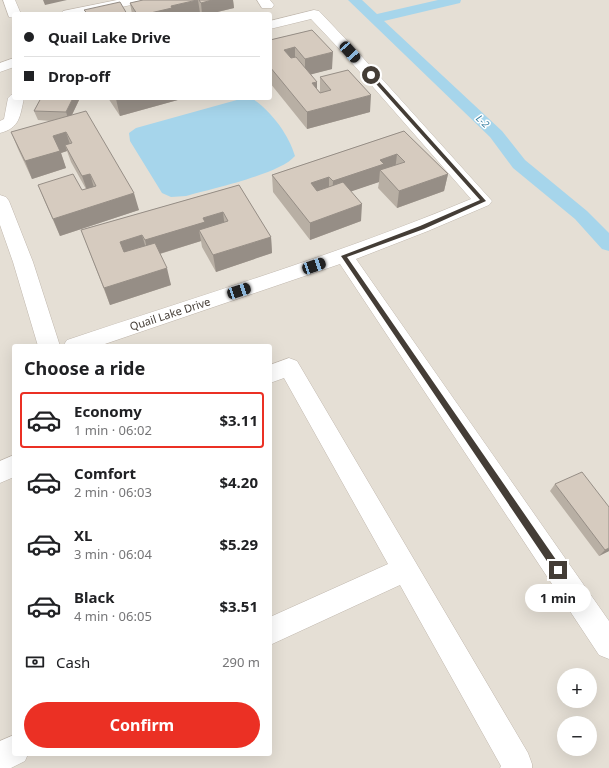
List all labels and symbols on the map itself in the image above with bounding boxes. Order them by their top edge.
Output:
car [338,39,362,65]
route start [362,66,380,84]
water label: L-2 [473,111,493,131]
car [301,256,327,276]
car [226,282,252,300]
street label: Quail Lake Drive [128,293,212,334]
route end [549,561,567,579]
callout: 1 min [525,584,591,612]

